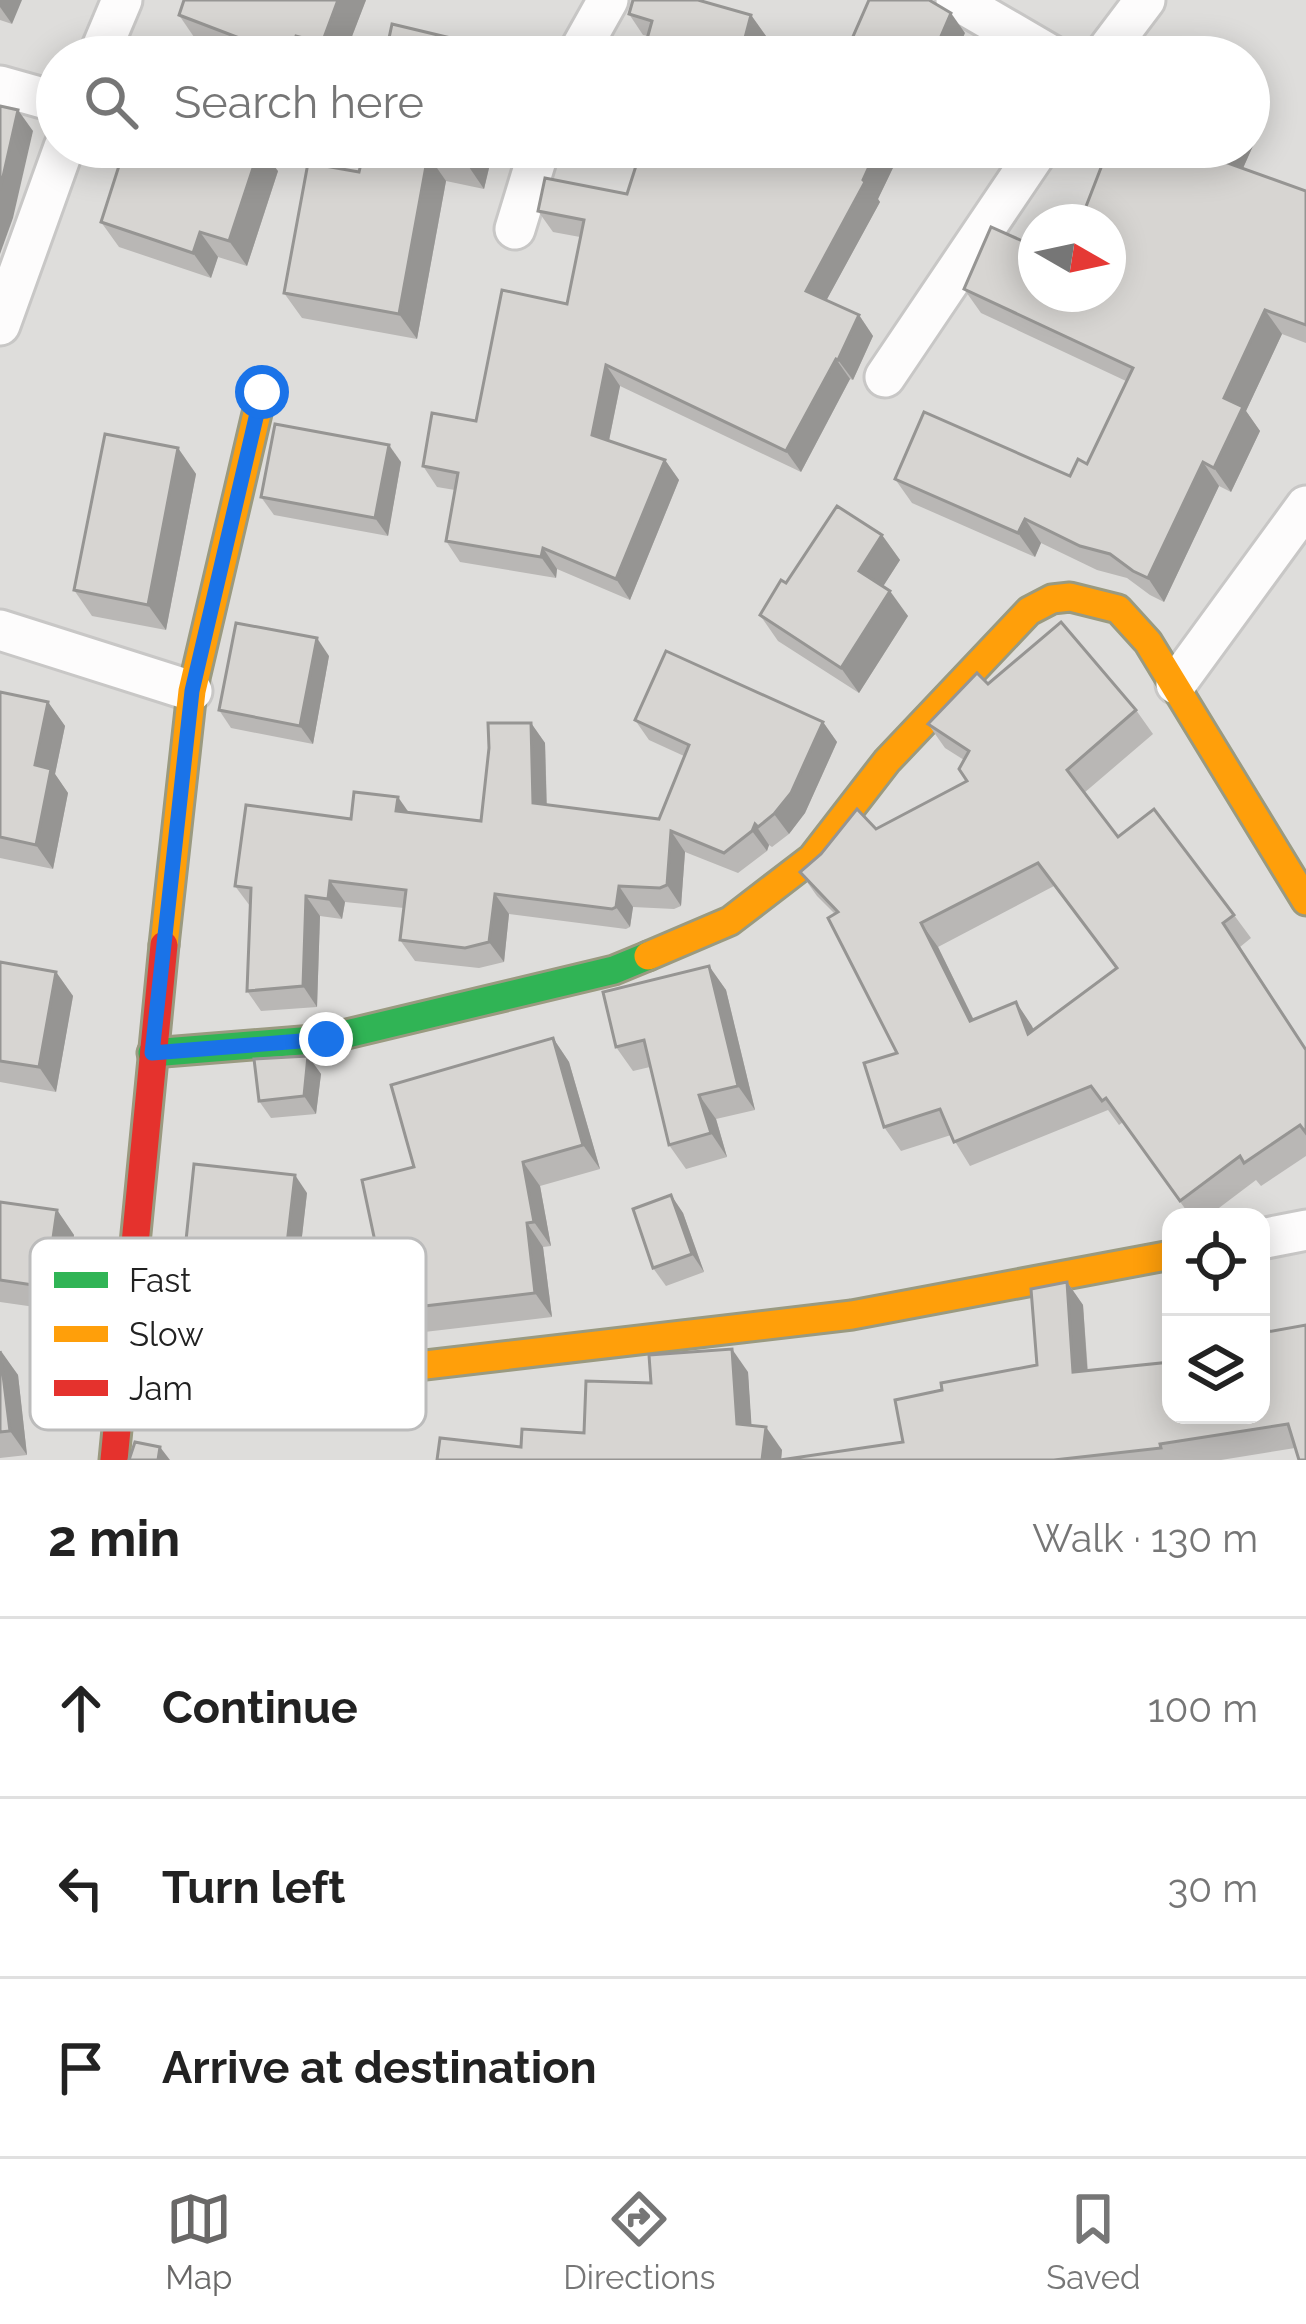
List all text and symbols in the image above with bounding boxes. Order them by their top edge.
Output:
search box [36,36,1270,168]
icon: search [78,69,144,135]
text: Search here [174,76,424,129]
north arrow [1018,204,1126,312]
route start [235,365,289,419]
route end [299,1012,353,1066]
map controls [1162,1208,1270,1424]
button: locate [1162,1208,1270,1316]
legend [30,1238,426,1430]
text: Fast [129,1261,191,1300]
text: Slow [129,1315,204,1354]
button: layers [1162,1316,1270,1424]
text: Jam [129,1369,193,1408]
text: 2 min [48,1508,180,1568]
text: Walk · 130 m [1032,1515,1258,1561]
icon: ahead [48,1675,114,1741]
text: Continue [162,1681,358,1734]
text: 100 m [1148,1685,1258,1731]
icon: left [48,1855,114,1921]
text: Turn left [162,1861,345,1914]
text: 30 m [1168,1865,1258,1911]
icon: arrive [48,2035,114,2101]
text: Arrive at destination [162,2041,597,2094]
tab: Map [165,2186,232,2297]
tab: Directions [563,2186,716,2297]
tab: Saved [1046,2186,1141,2297]

